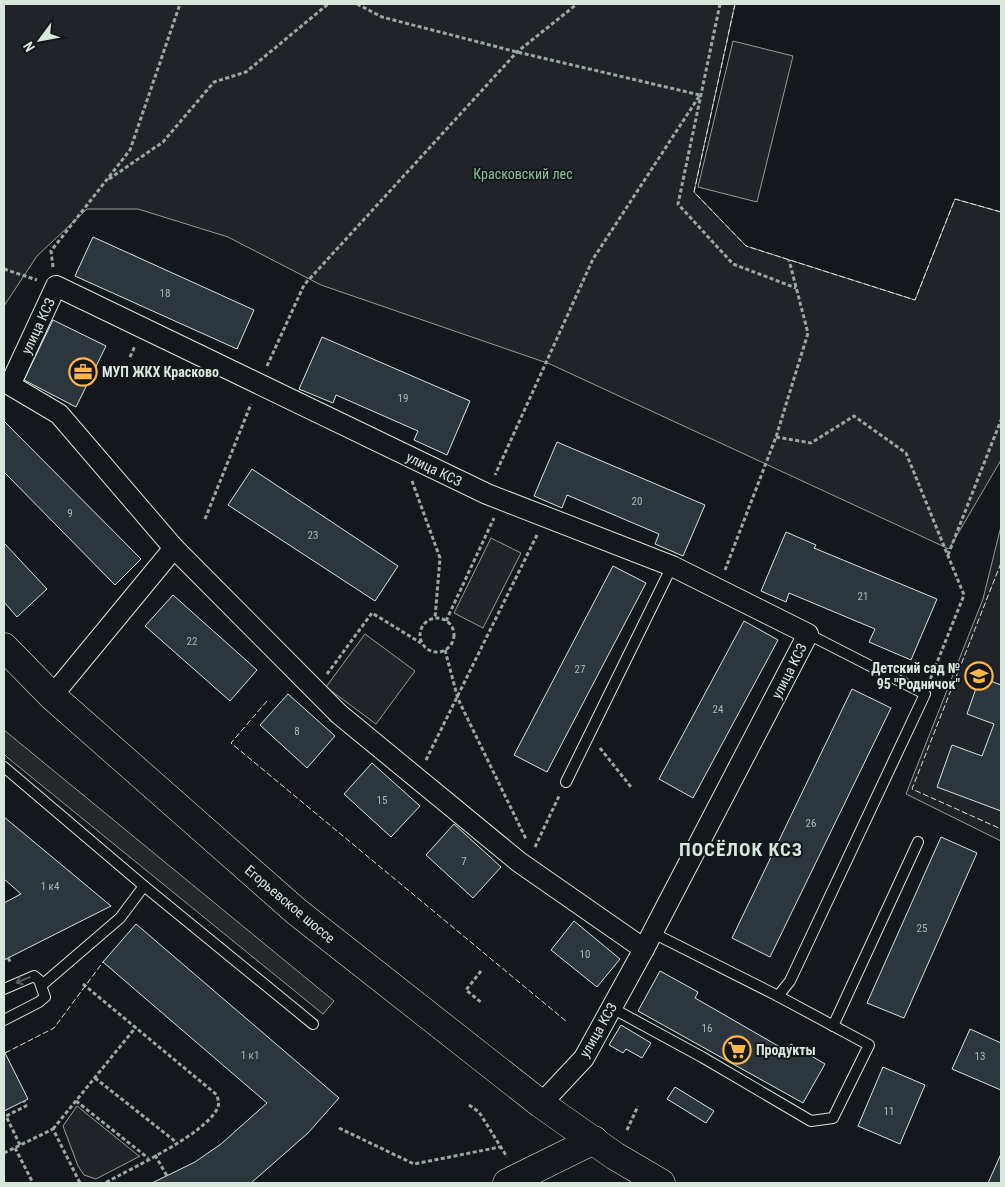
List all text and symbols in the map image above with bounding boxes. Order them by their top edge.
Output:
north arrow [15,15,65,65]
text: N [20,39,38,55]
park label: Красковский лес [473,166,573,182]
house number: 18 [160,287,170,300]
street label: улица КСЗ [18,295,58,357]
office icon: МУП ЖКХ Красково [68,357,98,387]
place label: МУП ЖКХ Красково [102,364,219,380]
house number: 19 [398,392,408,405]
street label: улица КСЗ [404,449,464,489]
house number: 20 [632,495,642,508]
house number: 9 [67,507,73,520]
house number: 23 [308,529,318,542]
house number: 21 [858,590,868,603]
house number: 22 [187,635,197,648]
street label: улица КСЗ [768,641,810,701]
place label: Детский сад № 95 "Родничок" [871,660,960,692]
school or university icon: Детский сад № 95 "Родничок" [964,661,994,691]
house number: 27 [575,663,585,676]
house number: 24 [713,703,724,716]
house number: 8 [294,725,300,738]
house number: 15 [377,794,387,807]
house number: 26 [806,817,816,830]
district label: ПОСЁЛОК КСЗ [679,838,803,861]
house number: 7 [461,855,467,868]
street label: Егорьевское шоссе [242,862,339,947]
house number: 1 к4 [41,880,60,893]
house number: 25 [917,922,927,935]
house number: 10 [580,948,590,961]
one-way arrow [16,975,31,985]
street label: улица КСЗ [576,1000,620,1060]
house number: 16 [702,1022,712,1035]
supermarket icon: Продукты [722,1035,752,1065]
place label: Продукты [756,1042,816,1058]
house number: 1 к1 [241,1049,259,1062]
house number: 13 [975,1050,985,1063]
house number: 11 [884,1105,894,1118]

